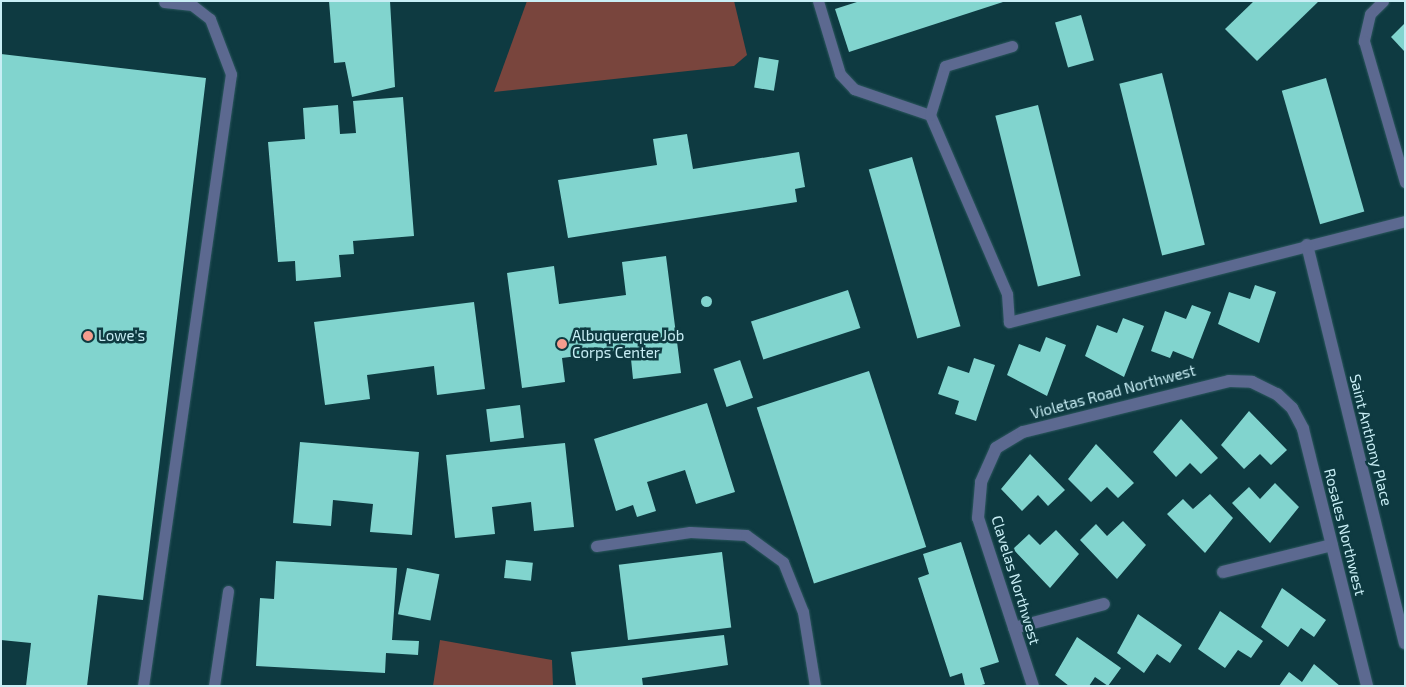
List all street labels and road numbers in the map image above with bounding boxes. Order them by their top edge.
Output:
street label: Violetas Road Northwest [1029,361,1197,423]
street label: Saint Anthony Place [1346,372,1396,508]
street label: Rosales Northwest [1321,467,1369,597]
street label: Clavelas Northwest [988,513,1044,647]

